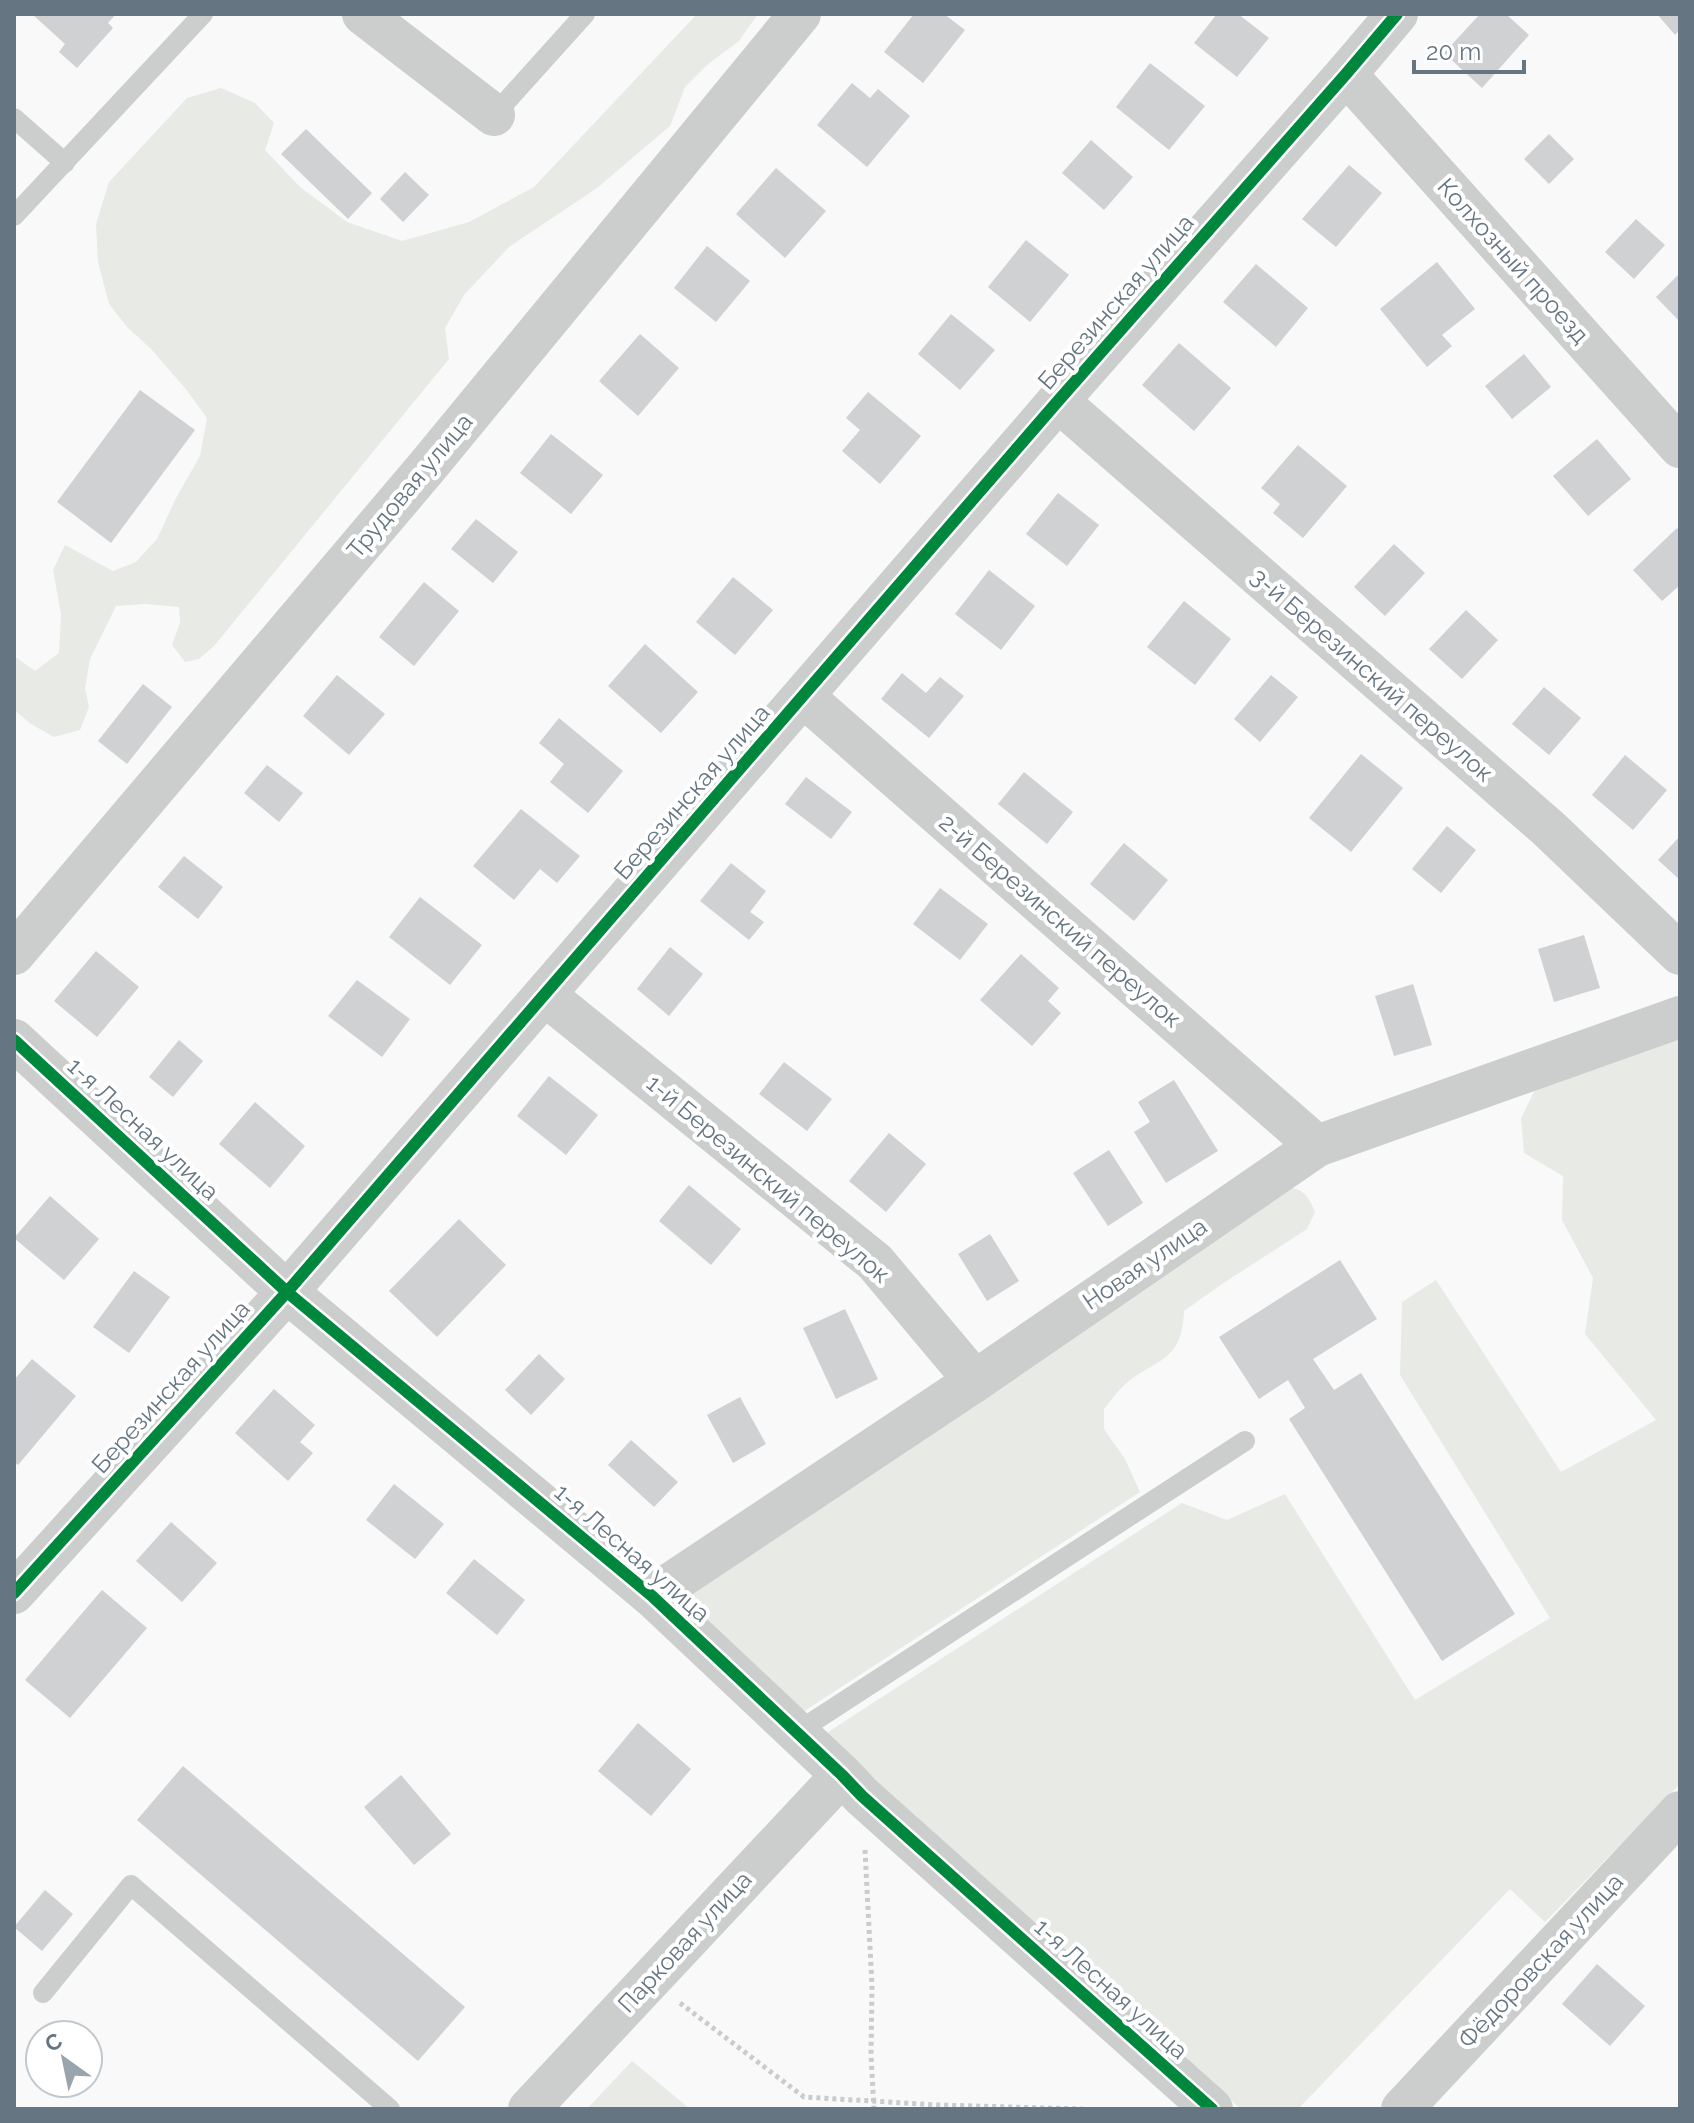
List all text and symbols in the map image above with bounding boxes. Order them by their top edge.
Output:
scale bar [1414,24,1524,74]
text: 20 m [1426,37,1481,66]
street label: Колхозный проезд [1432,172,1595,349]
street label: Березинская улица [1032,208,1200,395]
street label: Трудовая улица [341,407,479,564]
street label: 3-й Березинский переулок [1245,562,1499,788]
street label: Березинская улица [608,698,776,885]
street label: 2-й Березинский переулок [933,808,1187,1034]
street label: 1-я Лесная улица [62,1051,225,1206]
street label: 1-й Березинский переулок [641,1068,896,1289]
street label: Новая улица [1077,1211,1212,1316]
street label: Березинская улица [85,1294,256,1479]
street label: 1-я Лесная улица [549,1477,716,1628]
street label: Парковая улица [612,1865,758,2018]
street label: Фёдоровская улица [1452,1867,1629,2054]
street label: 1-я Лесная улица [1029,1912,1194,2065]
north arrow [24,2019,104,2099]
text: С [40,2027,67,2057]

